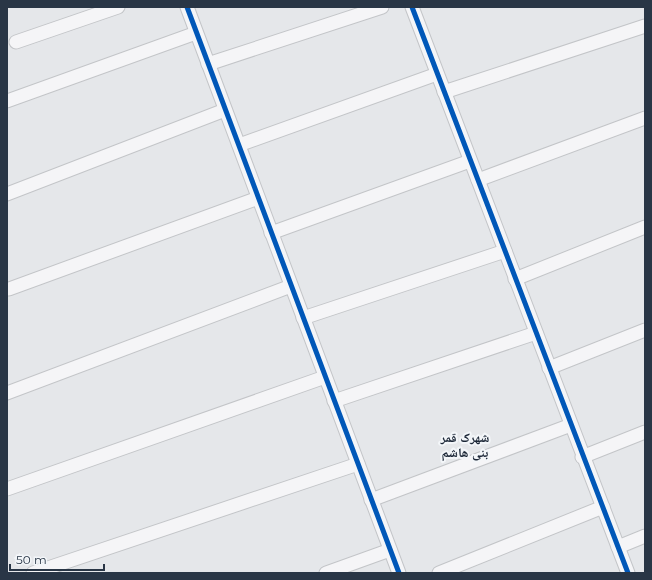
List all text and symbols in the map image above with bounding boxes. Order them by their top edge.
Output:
district label: شهرک قمر بنی هاشم [440,429,489,462]
scale bar [10,546,104,572]
text: 50 m [16,552,47,567]

